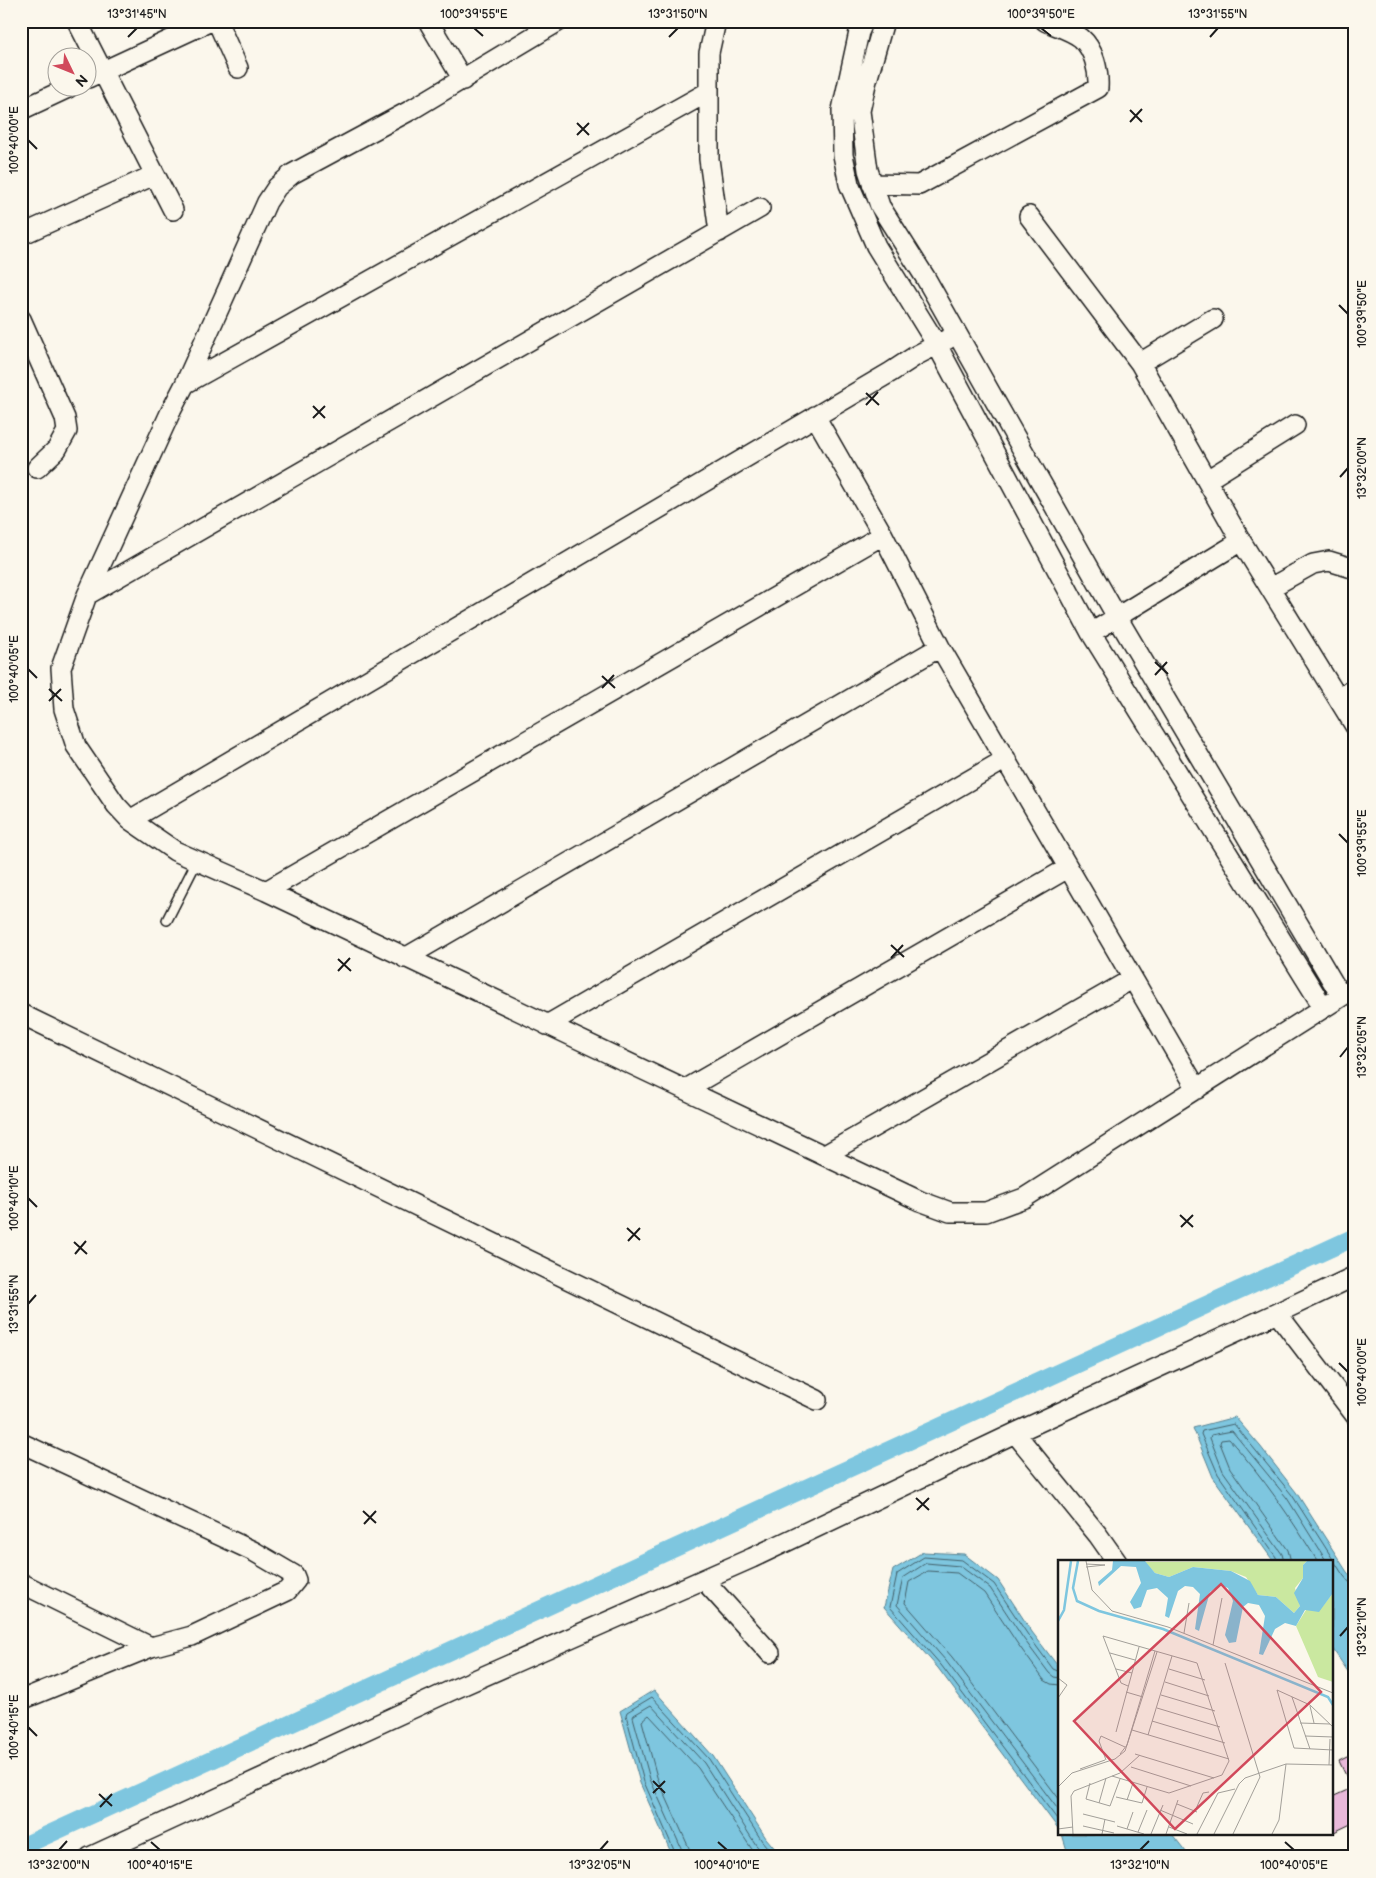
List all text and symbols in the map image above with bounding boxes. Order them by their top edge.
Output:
text: 13°31'45"N [107,7,167,22]
text: 100°39'55"E [440,7,508,22]
text: 13°31'50"N [648,7,708,22]
text: 100°39'50"E [1007,7,1075,22]
text: 13°31'55"N [1188,7,1248,22]
north arrow [48,48,98,98]
text: N [71,71,91,90]
text: 100°40'00"E [7,106,22,174]
text: 100°39'50"E [1355,280,1370,348]
text: 13°32'00"N [1355,437,1370,499]
text: 100°40'05"E [7,635,22,703]
text: 100°39'55"E [1355,809,1370,877]
text: 13°32'05"N [1355,1016,1370,1078]
text: 100°40'10"E [7,1165,22,1231]
text: 13°31'55"N [7,1274,22,1334]
text: 100°40'00"E [1355,1338,1370,1406]
inset map [1058,1560,1334,1836]
text: 13°32'10"N [1355,1597,1370,1657]
text: 100°40'15"E [7,1694,22,1760]
text: 13°32'00"N [28,1858,90,1873]
text: 100°40'15"E [127,1858,193,1873]
text: 13°32'05"N [569,1858,631,1873]
text: 100°40'10"E [694,1858,760,1873]
text: 13°32'10"N [1110,1858,1170,1873]
text: 100°40'05"E [1260,1858,1328,1873]

